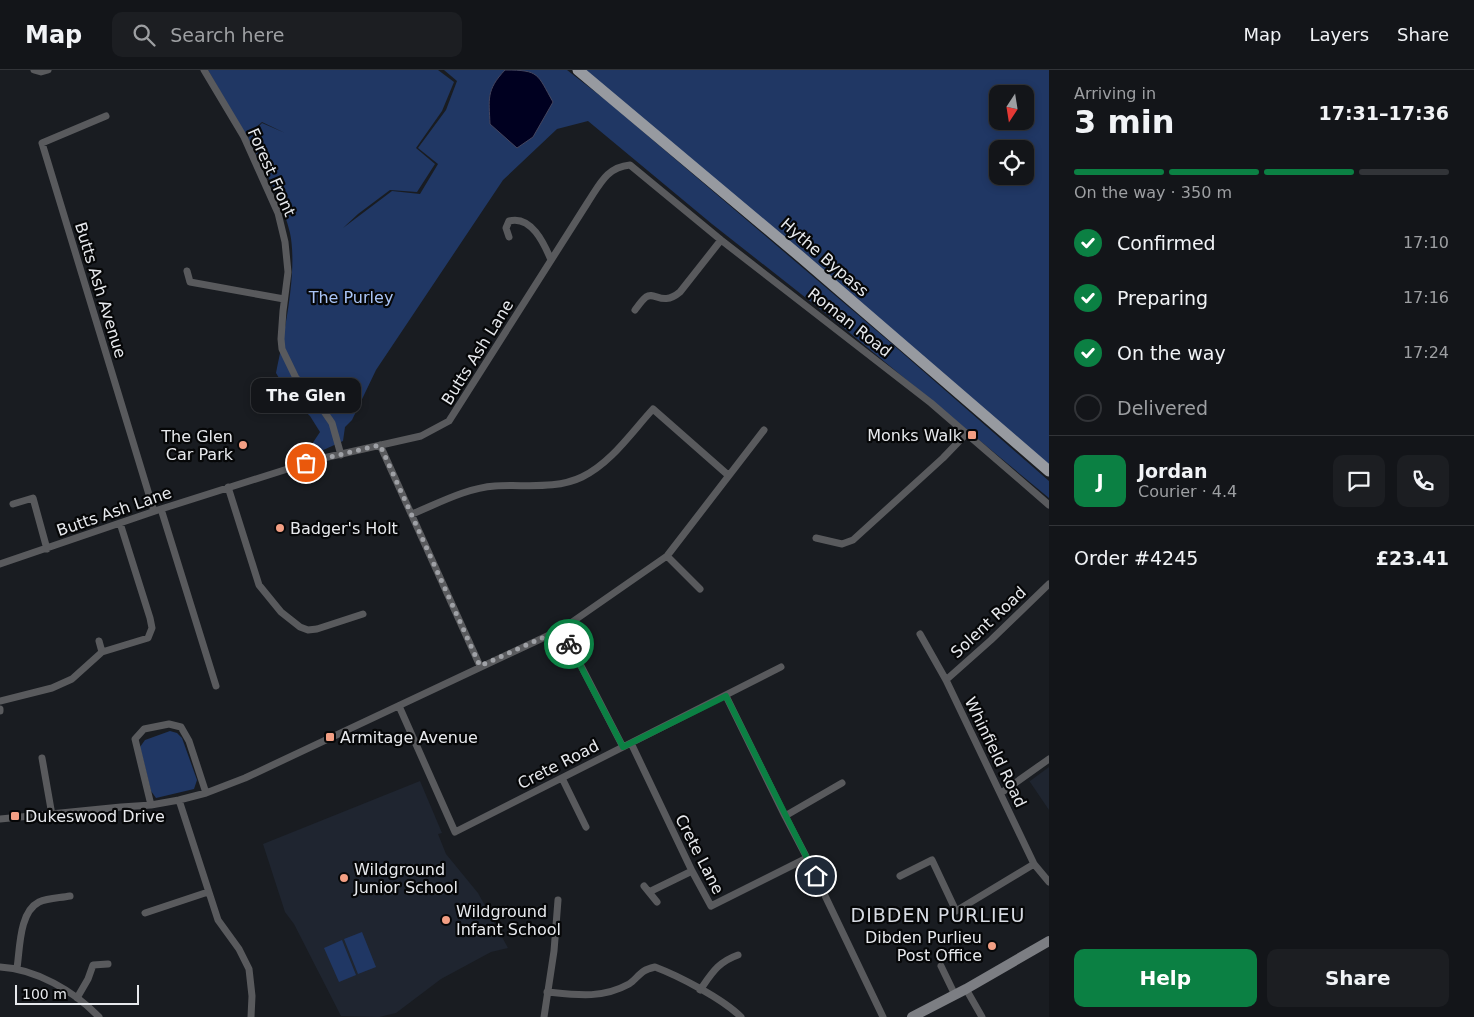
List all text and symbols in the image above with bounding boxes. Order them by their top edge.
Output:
search box [112,12,462,57]
text: Map [25,21,82,49]
icon: search [130,21,158,49]
text: Search here [170,24,284,46]
text: Map [1243,24,1281,45]
text: Layers [1309,24,1369,45]
text: Share [1397,24,1449,45]
text: Arriving in [1074,84,1156,103]
north arrow [989,85,1034,130]
map controls [989,85,1034,185]
text: 17:31–17:36 [1319,102,1449,124]
text: 3 min [1074,103,1175,141]
street label: Forest Front [244,125,299,219]
button: locate [989,140,1034,185]
text: On the way · 350 m [1074,183,1232,202]
street label: Hythe Bypass [777,214,872,301]
street label: Butts Ash Avenue [71,220,130,360]
icon: check [1074,229,1102,257]
text: Confirmed [1117,232,1216,254]
text: 17:10 [1403,233,1449,252]
street label: Roman Road [804,284,895,361]
icon: check [1074,284,1102,312]
text: Preparing [1117,287,1208,309]
park label: The Purley [308,288,393,307]
text: 17:16 [1403,288,1449,307]
street label: Butts Ash Lane [437,296,517,408]
icon: check [1074,339,1102,367]
text: On the way [1117,342,1226,364]
text: 17:24 [1403,343,1449,362]
callout: The Glen [251,378,361,413]
text: The Glen [266,386,346,405]
text: Delivered [1117,397,1208,419]
place label: Monks Walk [867,426,963,445]
place label: The Glen Car Park [160,427,234,464]
marker: Monks Walk [966,429,978,441]
marker: The Glen Car Park [237,439,249,451]
pin [285,442,327,484]
icon: bag [292,449,320,477]
button: chat [1333,455,1385,507]
button: phone [1397,455,1449,507]
text: Jordan [1138,460,1207,482]
text: J [1096,470,1104,492]
text: Courier · 4.4 [1138,482,1237,501]
street label: Butts Ash Lane [54,483,174,540]
place label: Badger's Holt [290,519,398,538]
marker: Badger's Holt [274,522,286,534]
text: Order #4245 [1074,547,1198,569]
text: £23.41 [1376,547,1449,569]
street label: Solent Road [947,583,1030,662]
courier [544,619,594,669]
icon: bike [555,630,583,658]
street label: Whinfield Road [961,694,1030,810]
place label: Armitage Avenue [340,728,478,747]
marker: Armitage Avenue [324,731,336,743]
street label: Crete Road [514,736,602,793]
place label: Dukeswood Drive [25,807,165,826]
marker: Dukeswood Drive [9,810,21,822]
street label: Crete Lane [671,811,728,897]
pin [795,855,837,897]
place label: Wildground Junior School [353,860,458,897]
icon: home [802,862,830,890]
marker: Wildground Junior School [338,872,350,884]
place label: Wildground Infant School [456,902,561,939]
district label: DIBDEN PURLIEU [851,904,1025,926]
marker: Wildground Infant School [440,914,452,926]
place label: Dibden Purlieu Post Office [865,928,982,965]
marker: Dibden Purlieu Post Office [986,940,998,952]
button: Help [1074,949,1257,1007]
button: Share [1267,949,1449,1007]
scale bar [15,982,139,1005]
text: 100 m [22,986,67,1002]

